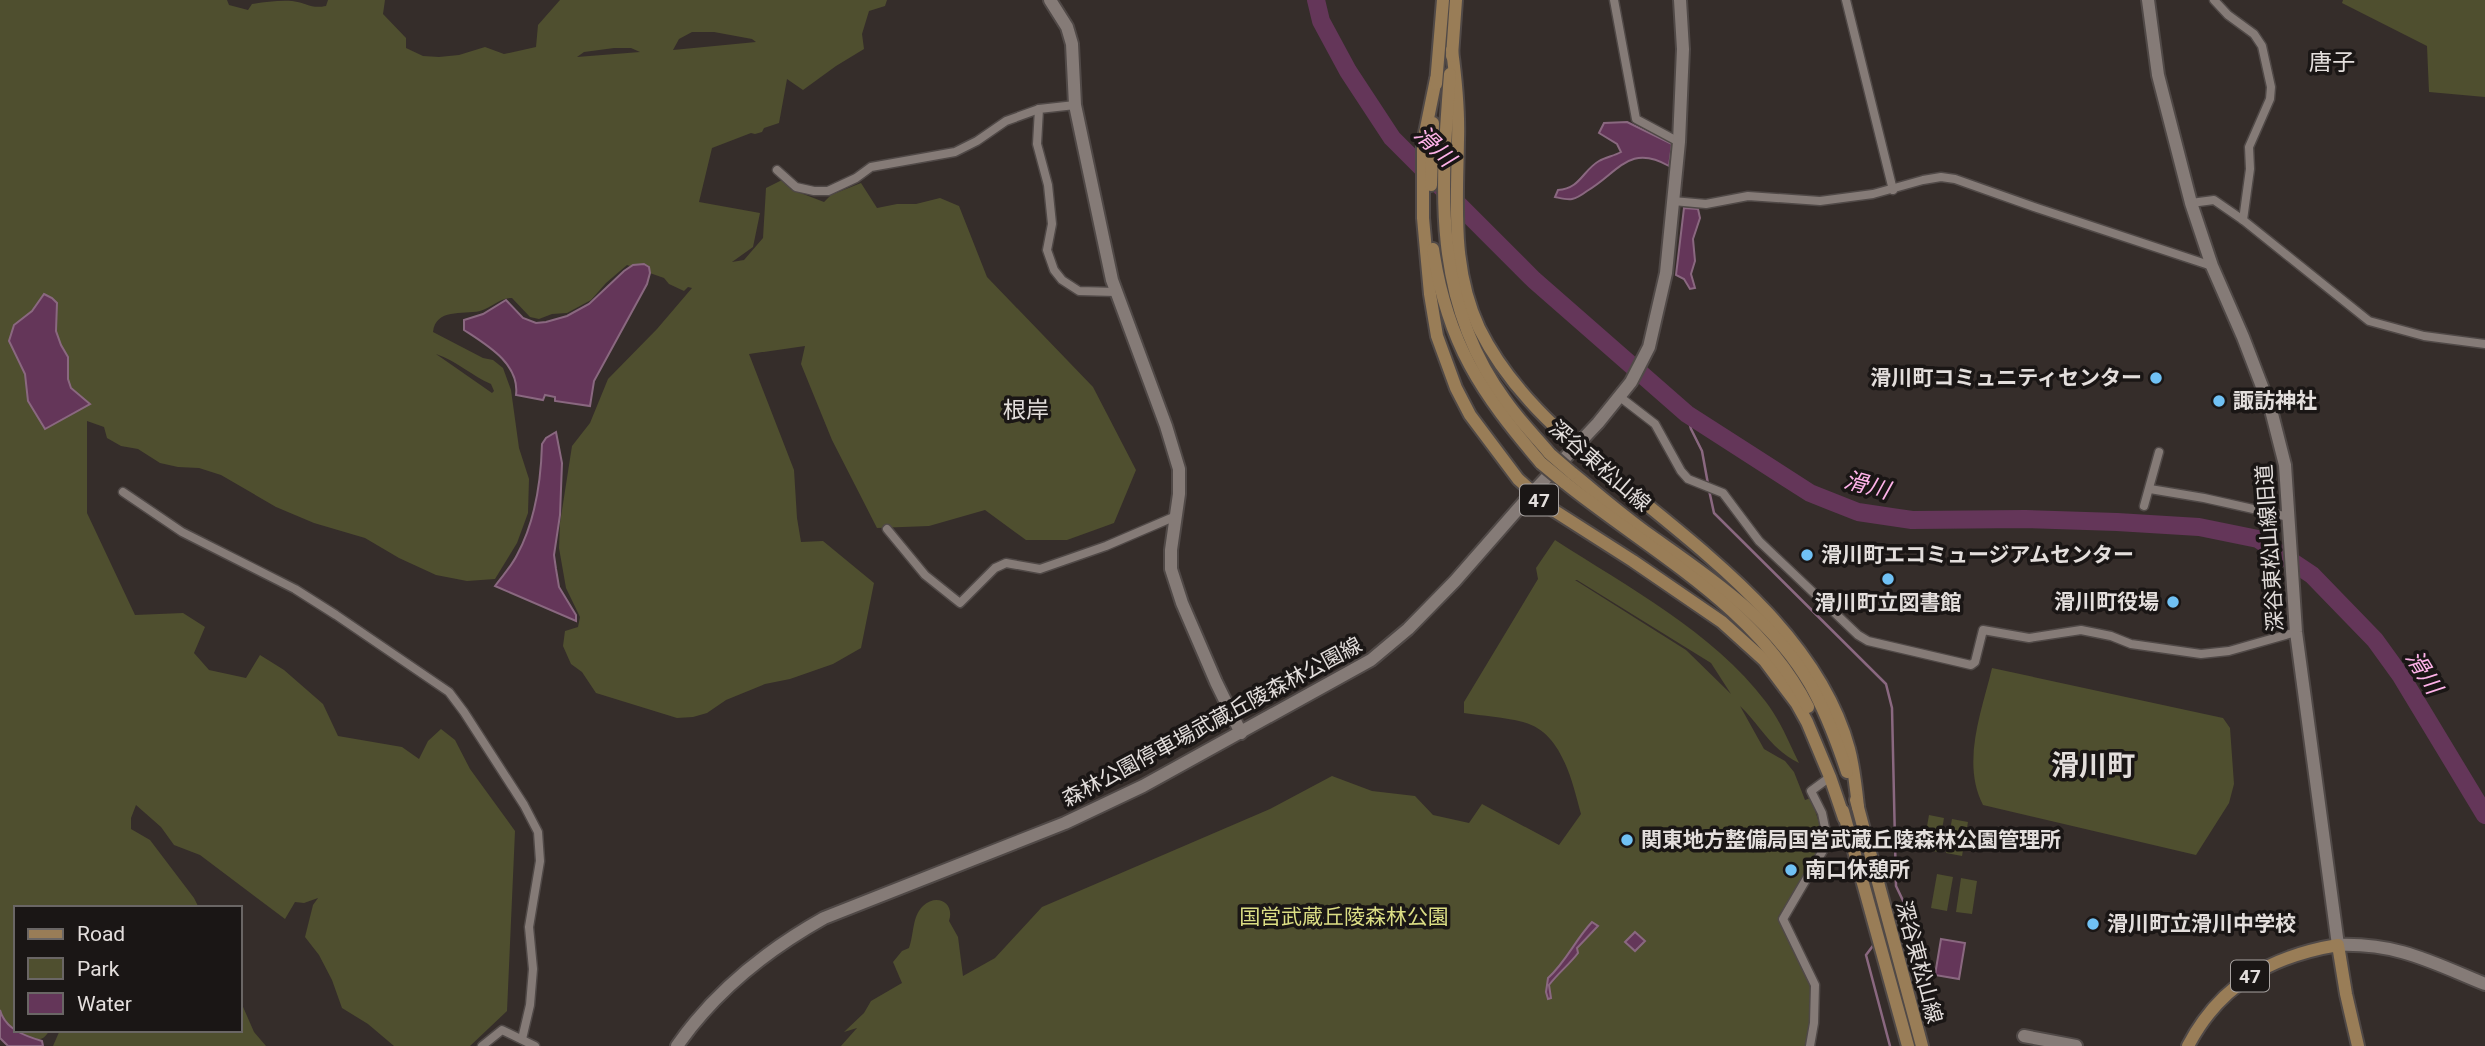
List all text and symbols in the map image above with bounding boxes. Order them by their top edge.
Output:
district label: 唐子 [2309,49,2355,76]
water label: 滑川 [1409,121,1463,174]
place label: 滑川町コミュニティセンター [1870,366,2142,390]
marker: 滑川町コミュニティセンター [2148,370,2164,386]
place label: 諏訪神社 [2233,389,2317,413]
marker: 諏訪神社 [2211,393,2227,409]
district label: 根岸 [1003,397,1049,424]
street label: 深谷東松山線 [1545,416,1655,516]
street label: 深谷東松山線旧道 [2252,463,2288,633]
water label: 滑川 [1841,466,1895,505]
road number: 47 [1520,485,1558,516]
place label: 滑川町エコミュージアムセンター [1821,543,2134,567]
marker: 滑川町エコミュージアムセンター [1799,547,1815,563]
marker: 滑川町立図書館 [1880,571,1896,587]
place label: 滑川町役場 [2054,590,2159,614]
place label: 滑川町立図書館 [1815,591,1962,615]
marker: 滑川町役場 [2165,594,2181,610]
street label: 森林公園停車場武蔵丘陵森林公園線 [1058,633,1366,811]
water label: 滑川 [2400,646,2449,701]
district label: 滑川町 [2051,749,2135,782]
place label: 関東地方整備局国営武蔵丘陵森林公園管理所 [1641,828,2061,852]
marker: 関東地方整備局国営武蔵丘陵森林公園管理所 [1619,832,1635,848]
place label: 南口休憩所 [1805,858,1910,882]
marker: 南口休憩所 [1783,862,1799,878]
street label: 深谷東松山線 [1891,898,1947,1026]
park label: 国営武蔵丘陵森林公園 [1239,905,1449,929]
legend [14,906,242,1032]
place label: 滑川町立滑川中学校 [2107,912,2296,936]
marker: 滑川町立滑川中学校 [2085,916,2101,932]
text: Road [77,922,125,946]
text: Park [77,957,120,981]
road number: 47 [2231,960,2269,992]
text: Water [77,992,132,1016]

